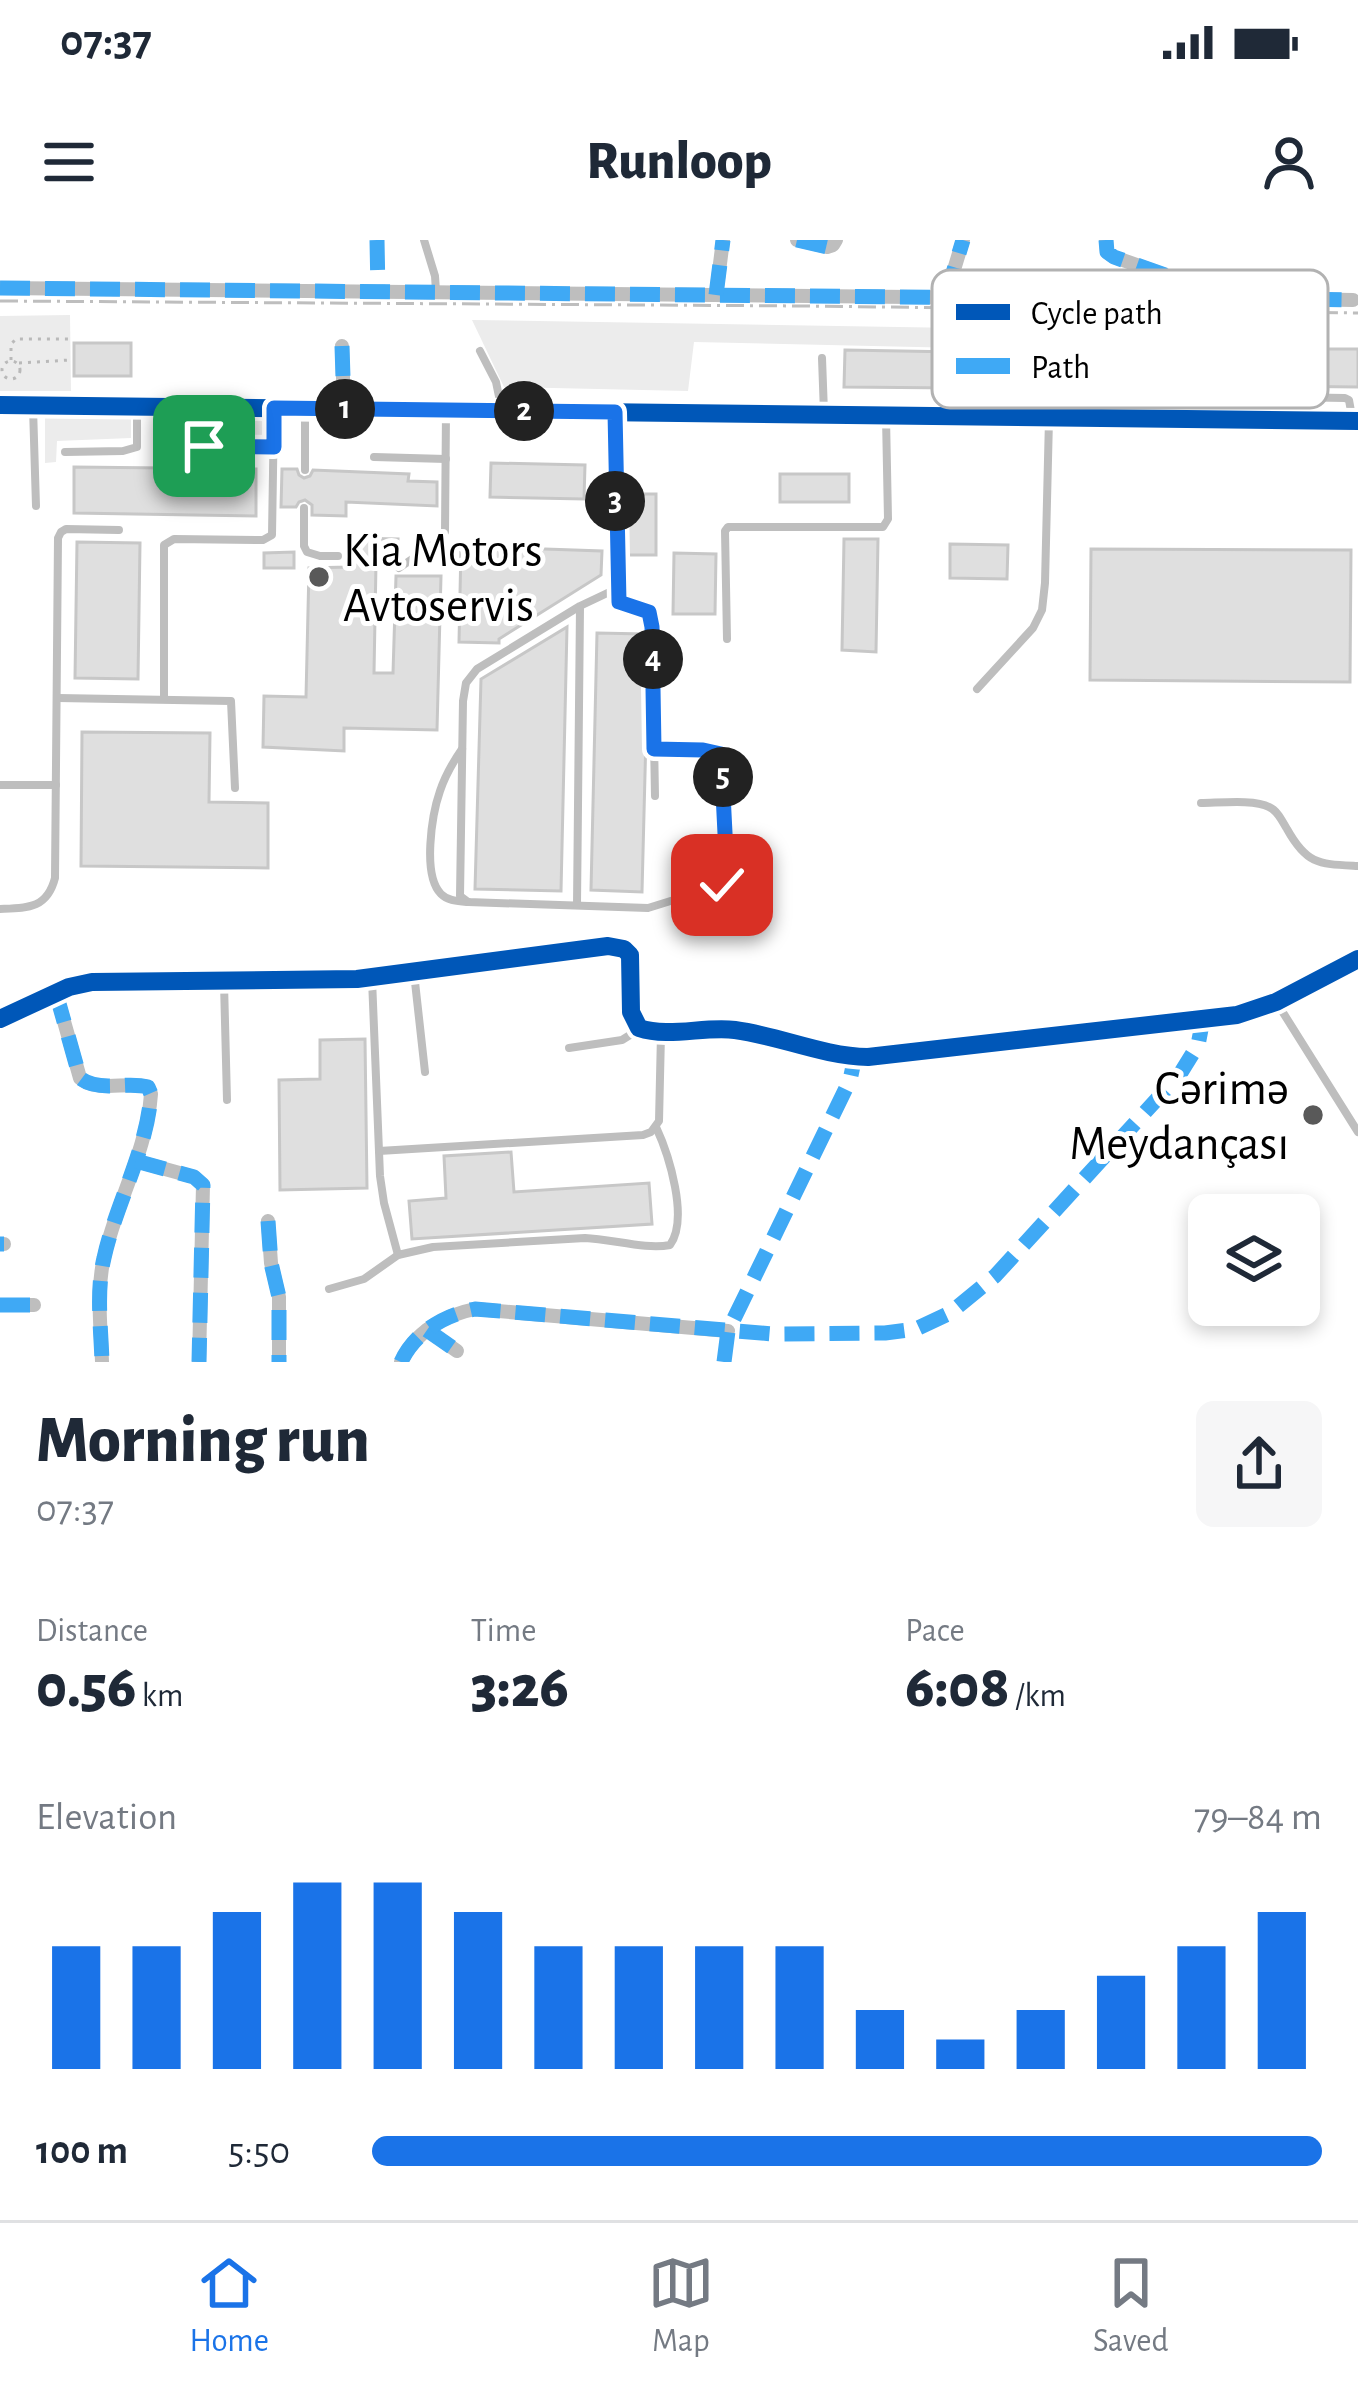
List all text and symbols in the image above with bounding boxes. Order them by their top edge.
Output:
text: 07:37 [60,19,152,64]
icon: menu [36,129,102,195]
icon: person [1256,129,1322,195]
text: Runloop [586,135,772,189]
legend [932,270,1328,408]
text: Cycle path [1031,298,1163,331]
text: Path [1031,352,1090,385]
pin: 1 [315,379,375,439]
pin: 2 [494,381,554,441]
text: 1 [339,392,351,425]
text: 2 [516,394,532,427]
pin [153,395,255,497]
icon: arrive [171,413,237,479]
pin: 3 [585,471,645,531]
text: 3 [608,484,622,517]
place label: Kia Motors Avtoservis [343,528,542,631]
marker: Kia Motors Avtoservis [306,564,332,590]
pin: 4 [623,629,683,689]
text: 4 [645,642,661,675]
pin: 5 [693,747,753,807]
text: 5 [716,760,730,793]
pin [671,834,773,936]
icon: check [689,852,755,918]
place label: Cərimə Meydançası [1069,1066,1289,1169]
marker: Cərimə Meydançası [1300,1102,1326,1128]
map controls [1188,1194,1320,1326]
button: layers [1188,1194,1320,1326]
button: share [1196,1401,1322,1527]
text: Morning run [36,1408,370,1474]
text: 07:37 [36,1490,114,1529]
text: Distance [36,1615,148,1648]
text: Time [471,1615,536,1648]
text: Pace [905,1615,965,1648]
text: 0.56 [36,1658,136,1718]
text: 3:26 [471,1658,569,1718]
text: 6:08 [905,1658,1010,1718]
text: km [136,1680,183,1713]
text: /km [1010,1680,1066,1713]
text: Elevation [36,1798,177,1837]
text: 79–84 m [1194,1798,1322,1837]
text: 100 m [36,2132,128,2171]
text: 5:50 [228,2132,290,2171]
tab: Home [190,2250,269,2362]
tab: Map [648,2250,714,2362]
tab: Saved [1093,2250,1168,2362]

